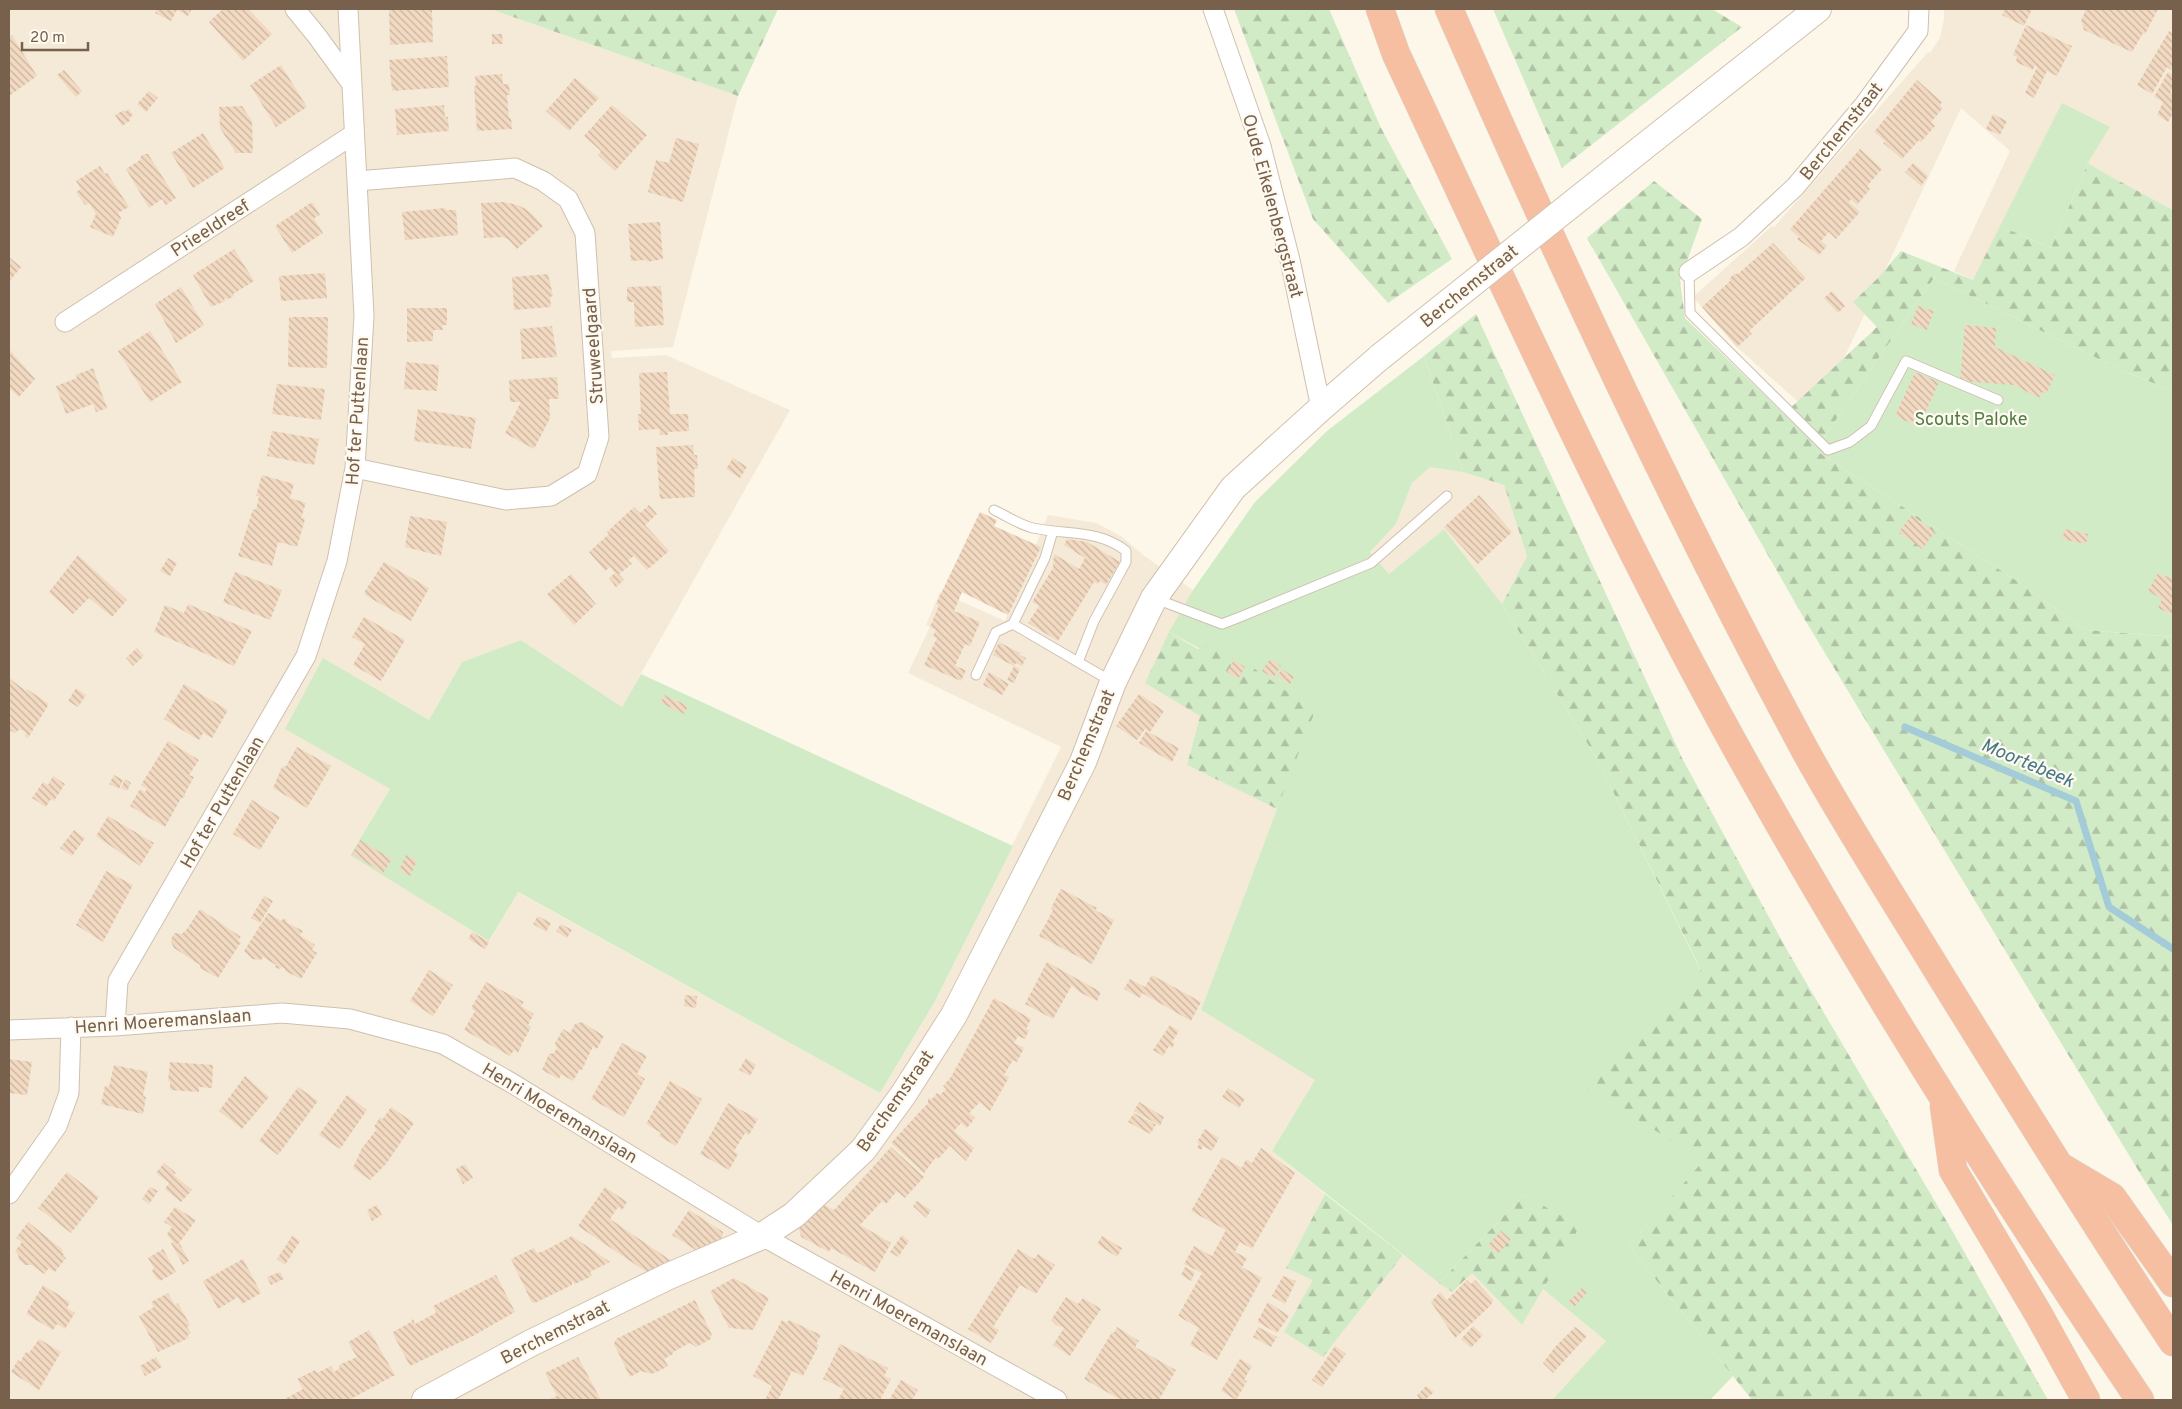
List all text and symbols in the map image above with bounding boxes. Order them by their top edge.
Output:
scale bar [22,20,89,52]
text: 20 m [30,29,65,48]
street label: Berchemstraat [1796,78,1889,186]
street label: Oude Eikelenbergstraat [1236,112,1307,301]
street label: Prieeldreef [167,195,254,263]
street label: Berchemstraat [1416,241,1524,334]
street label: Struweelgaard [579,287,610,405]
street label: Hof ter Puttenlaan [342,336,375,486]
park label: Scouts Paloke [1914,409,2028,432]
street label: Berchemstraat [1053,686,1121,805]
street label: Hof ter Puttenlaan [176,733,270,873]
water label: Moortebeek [1977,734,2078,794]
street label: Henri Moeremanslaan [74,1005,252,1040]
street label: Berchemstraat [853,1046,940,1157]
street label: Henri Moeremanslaan [477,1059,641,1170]
street label: Henri Moeremanslaan [825,1266,991,1372]
street label: Berchemstraat [497,1296,614,1371]

